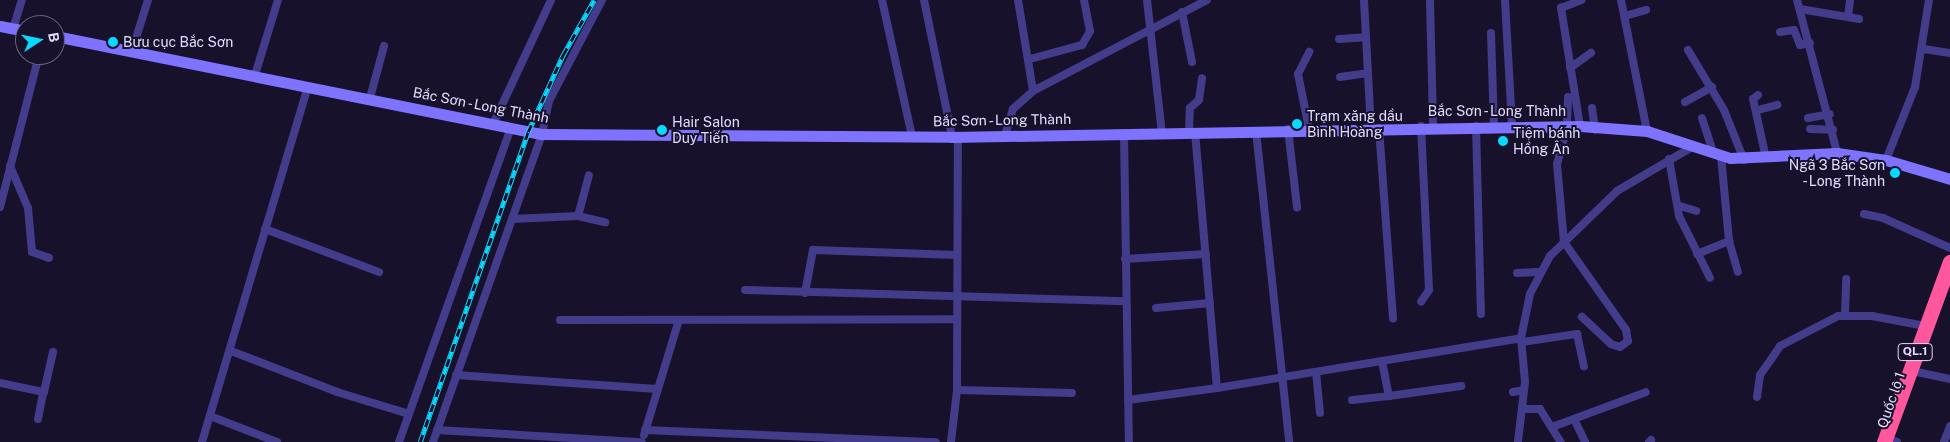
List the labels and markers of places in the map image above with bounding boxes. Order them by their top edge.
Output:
place label: Bưu cục Bắc Sơn [123,34,234,50]
marker: Bưu cục Bắc Sơn [107,36,119,48]
place label: Trạm xăng dầu Bình Hoàng [1307,108,1403,140]
place label: Hair Salon Duy Tiến [672,114,740,146]
marker: Trạm xăng dầu Bình Hoàng [1291,118,1303,130]
marker: Hair Salon Duy Tiến [656,124,668,136]
place label: Tiệm bánh Hồng Ân [1513,125,1580,158]
marker: Tiệm bánh Hồng Ân [1497,135,1509,147]
place label: Ngã 3 Bắc Sơn - Long Thành [1789,157,1885,190]
marker: Ngã 3 Bắc Sơn - Long Thành [1889,167,1901,179]

